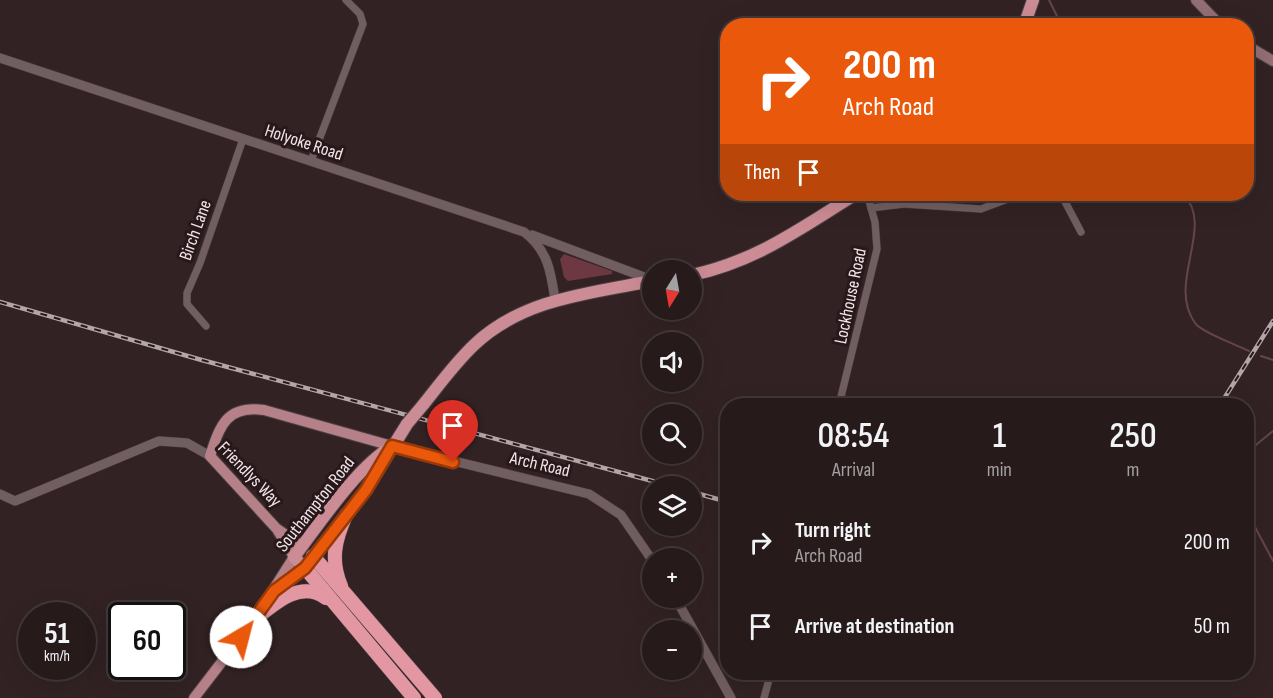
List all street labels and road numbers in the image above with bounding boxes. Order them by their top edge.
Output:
street label: Holyoke Road [262,120,346,165]
street label: Birch Lane [175,197,216,263]
street label: Lockhouse Road [830,246,871,346]
street label: Friendlys Way [213,437,286,511]
street label: Arch Road [507,447,572,482]
street label: Southampton Road [272,452,359,556]

